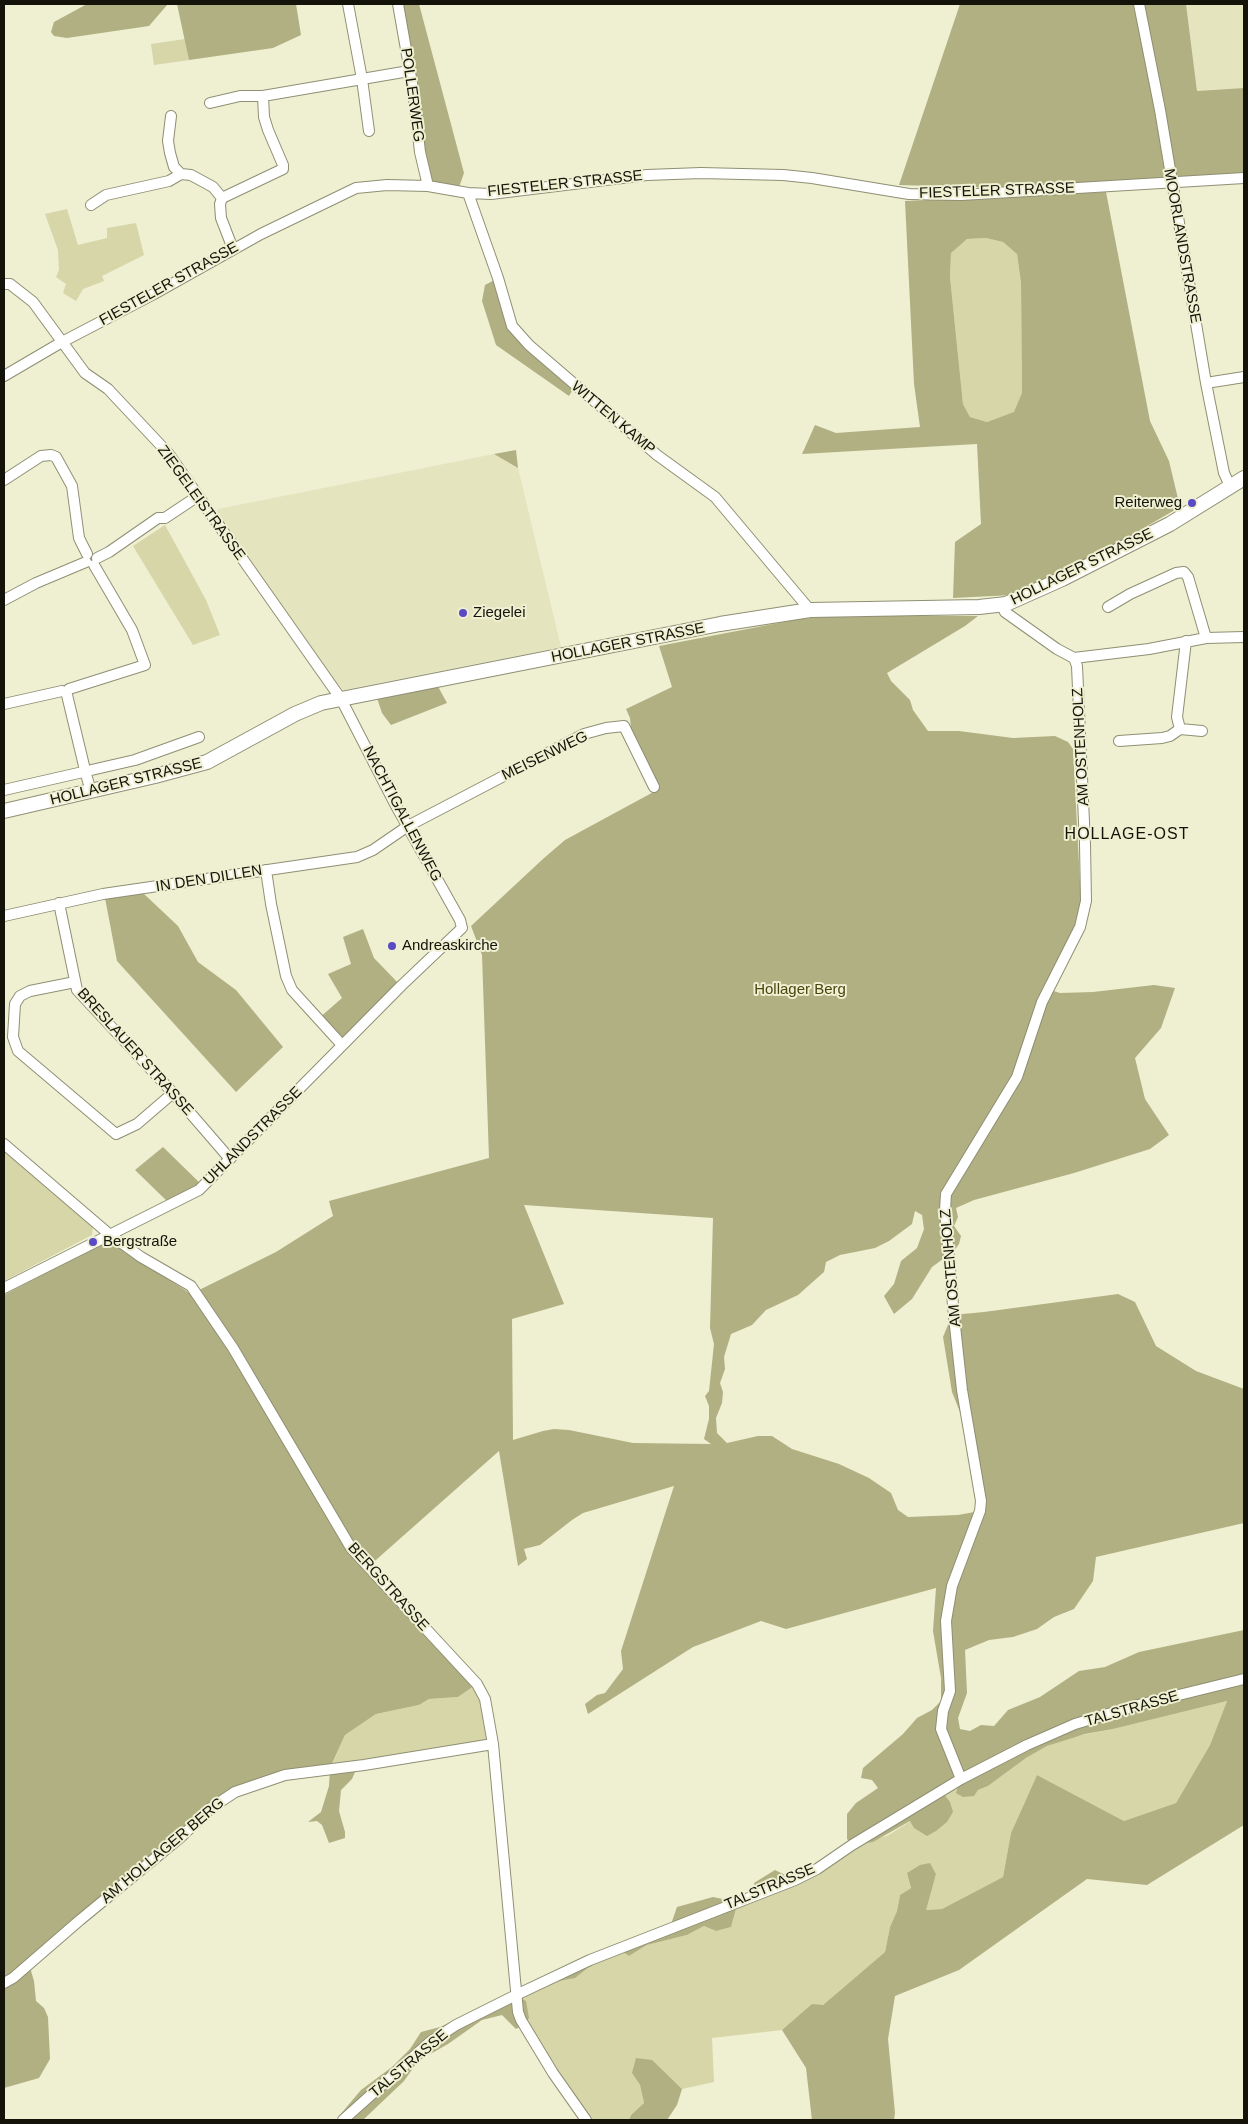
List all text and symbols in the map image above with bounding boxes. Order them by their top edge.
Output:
street label: POLLERWEG [396,47,428,143]
street label: FIESTELER STRASSE [487,167,643,201]
street label: MOORLANDSTRASSE [1160,167,1204,325]
street label: FIESTELER STRASSE [919,179,1075,203]
street label: FIESTELER STRASSE [96,238,242,330]
street label: WITTEN KAMP [567,378,659,458]
street label: ZIEGELEISTRASSE [153,442,249,564]
place label: Reiterweg [1114,494,1182,512]
marker: Reiterweg [1186,497,1198,509]
street label: HOLLAGER STRASSE [1008,525,1156,609]
place label: Ziegelei [473,604,526,622]
marker: Ziegelei [457,607,469,619]
street label: HOLLAGER STRASSE [550,619,706,667]
street label: AM OSTENHOLZ [1069,687,1093,807]
street label: MEISENWEG [499,727,591,785]
street label: NACHTIGALLENWEG [359,743,445,885]
street label: HOLLAGER STRASSE [48,754,204,810]
district label: HOLLAGE-OST [1063,825,1191,845]
street label: IN DEN DILLEN [154,862,264,896]
place label: Andreaskirche [402,937,498,955]
marker: Andreaskirche [386,940,398,952]
park label: Hollager Berg [754,981,846,999]
street label: BRESLAUER STRASSE [73,985,197,1119]
street label: UHLANDSTRASSE [200,1083,306,1189]
street label: AM OSTENHOLZ [937,1208,965,1328]
place label: Bergstraße [103,1233,177,1251]
marker: Bergstraße [87,1236,99,1248]
street label: BERGSTRASSE [344,1539,432,1635]
street label: TALSTRASSE [1083,1687,1181,1731]
street label: AM HOLLAGER BERG [98,1794,228,1908]
street label: TALSTRASSE [722,1860,818,1914]
street label: TALSTRASSE [366,2026,452,2102]

